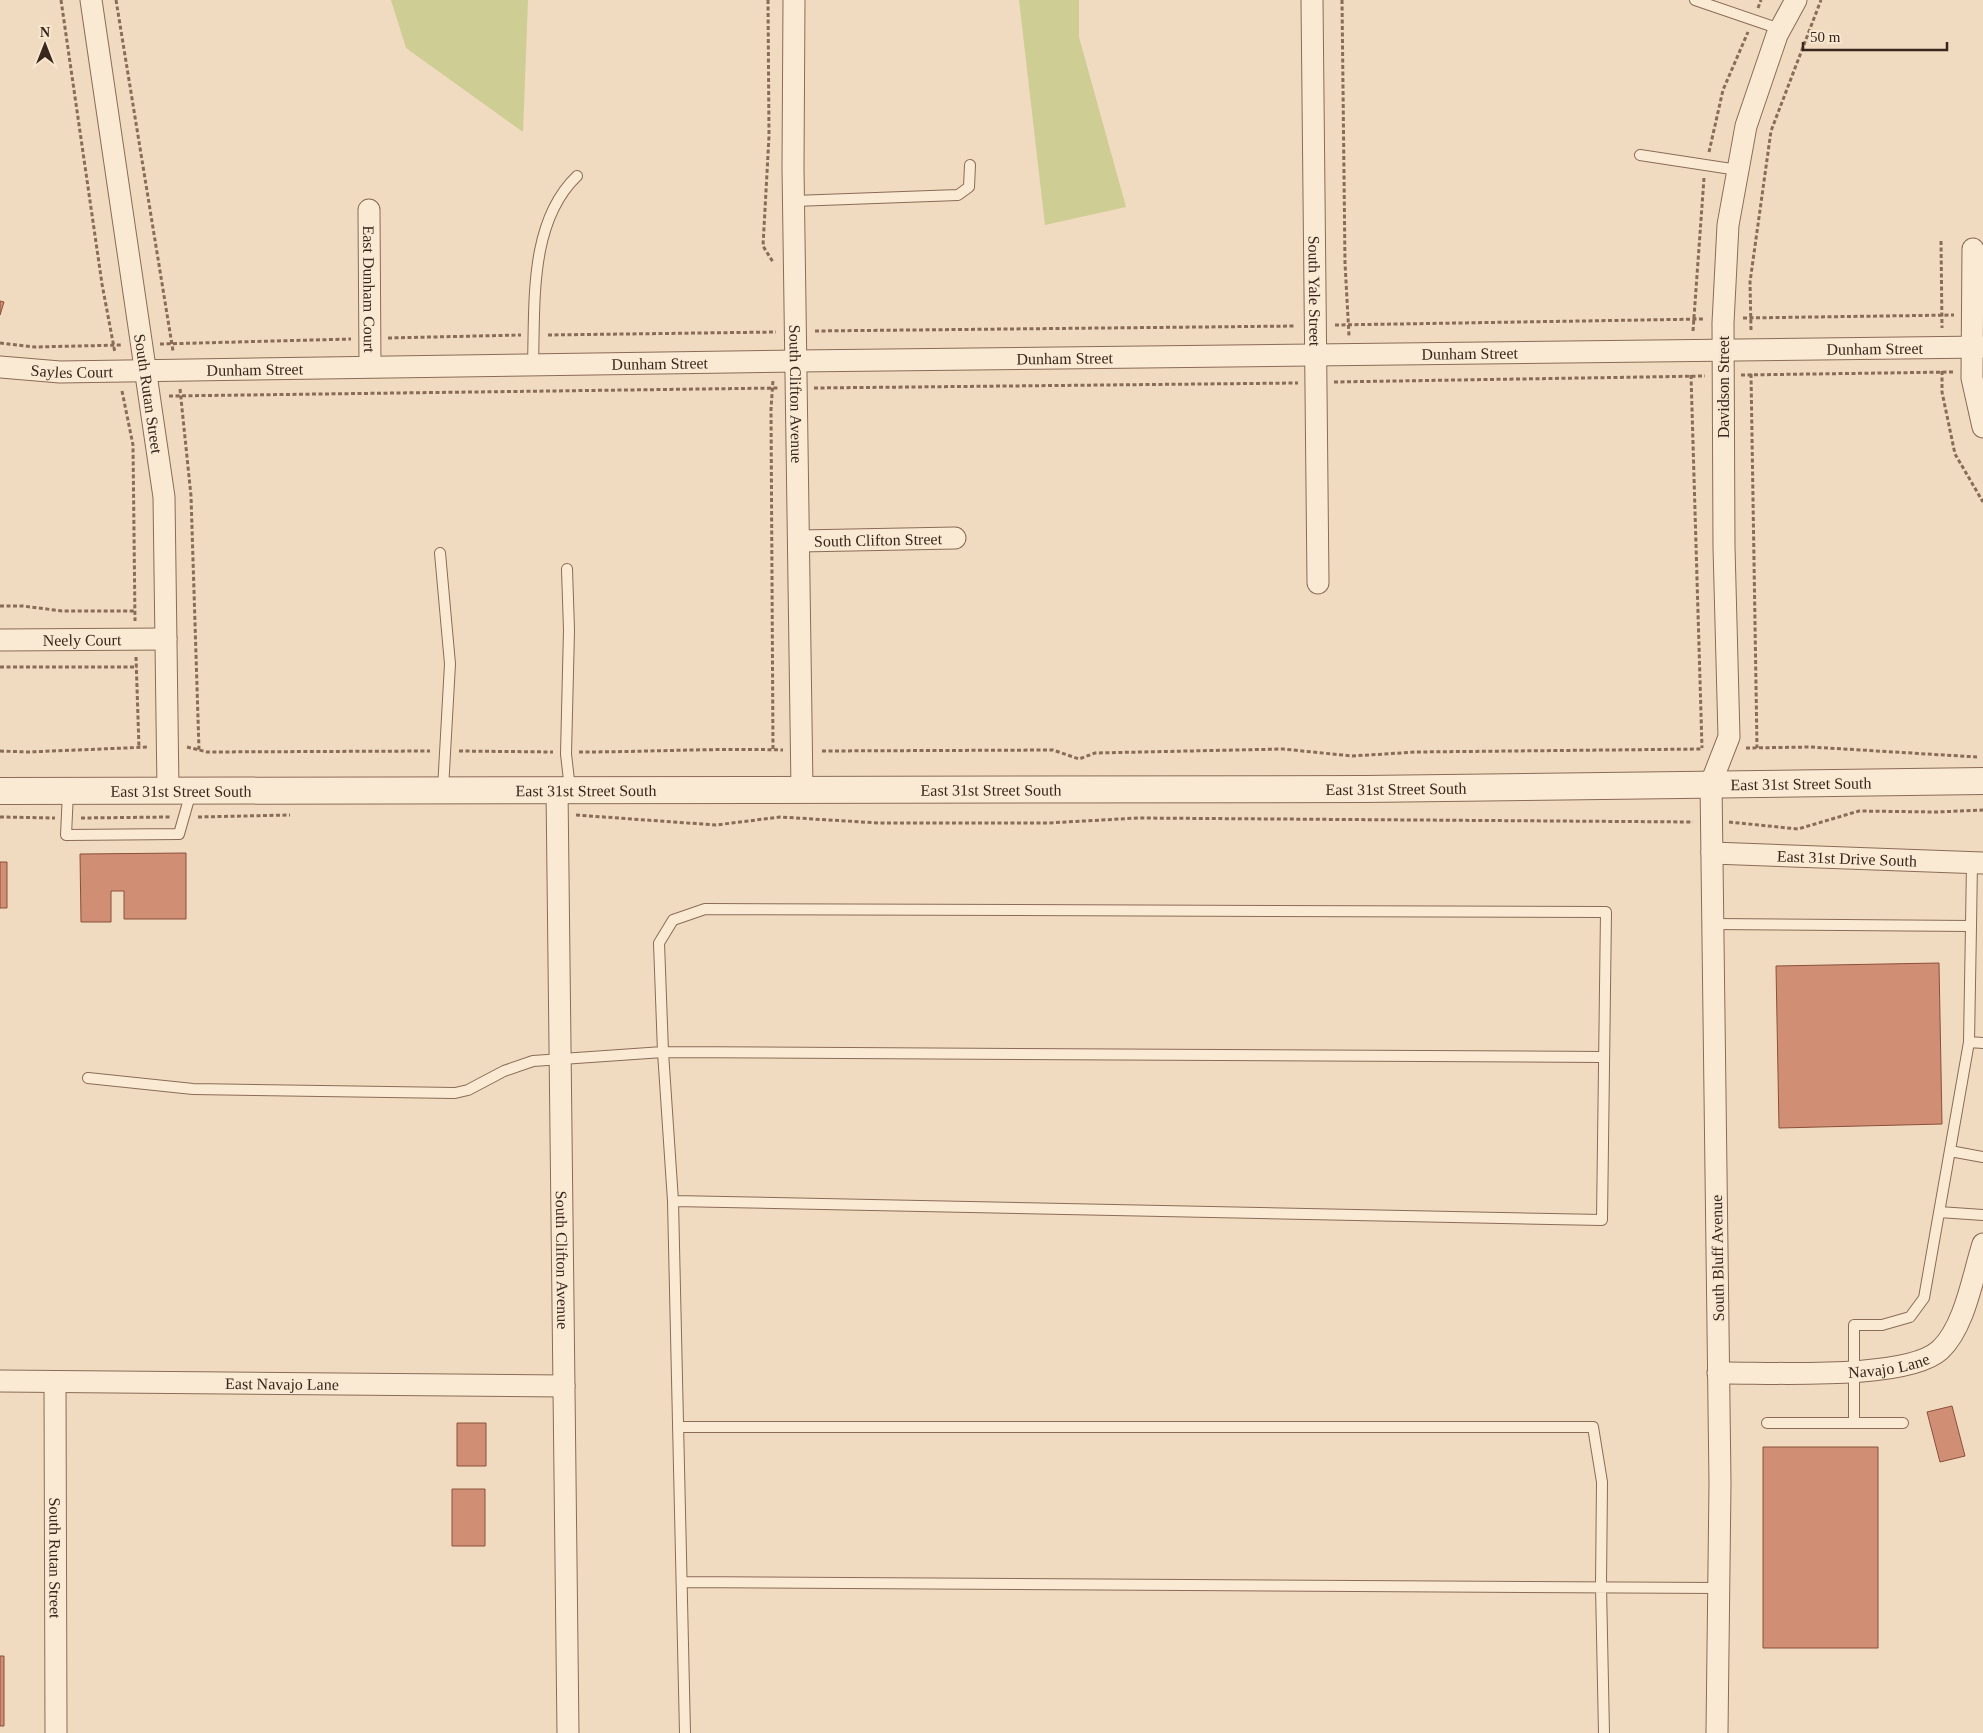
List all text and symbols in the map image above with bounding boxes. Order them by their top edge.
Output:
north arrow [20,20,70,70]
scale bar [1803,20,1947,52]
text: N [40,25,50,40]
text: 50 m [1810,29,1841,45]
street label: East Dunham Court [360,225,378,353]
street label: South Yale Street [1305,236,1324,347]
street label: South Clifton Avenue [786,325,805,463]
street label: South Rutan Street [131,333,166,455]
street label: Davidson Street [1715,335,1732,438]
street label: Dunham Street [1826,340,1924,358]
street label: Dunham Street [1421,344,1519,363]
street label: Dunham Street [1016,349,1114,367]
street label: Dunham Street [611,354,709,373]
street label: Dunham Street [206,360,304,379]
street label: Sayles Court [30,362,114,382]
street label: South Clifton Street [814,530,943,550]
street label: Neely Court [43,631,122,650]
street label: East 31st Street South [1730,774,1872,793]
street label: East 31st Street South [1325,780,1467,798]
street label: East 31st Street South [920,781,1062,799]
street label: East 31st Street South [515,782,657,799]
street label: East 31st Street South [110,783,252,800]
street label: East 31st Drive South [1777,847,1917,870]
street label: South Clifton Avenue [553,1191,571,1329]
street label: South Bluff Avenue [1708,1195,1727,1321]
street label: Navajo Lane [1848,1350,1932,1381]
street label: East Navajo Lane [225,1375,339,1394]
street label: South Rutan Street [46,1498,64,1619]

